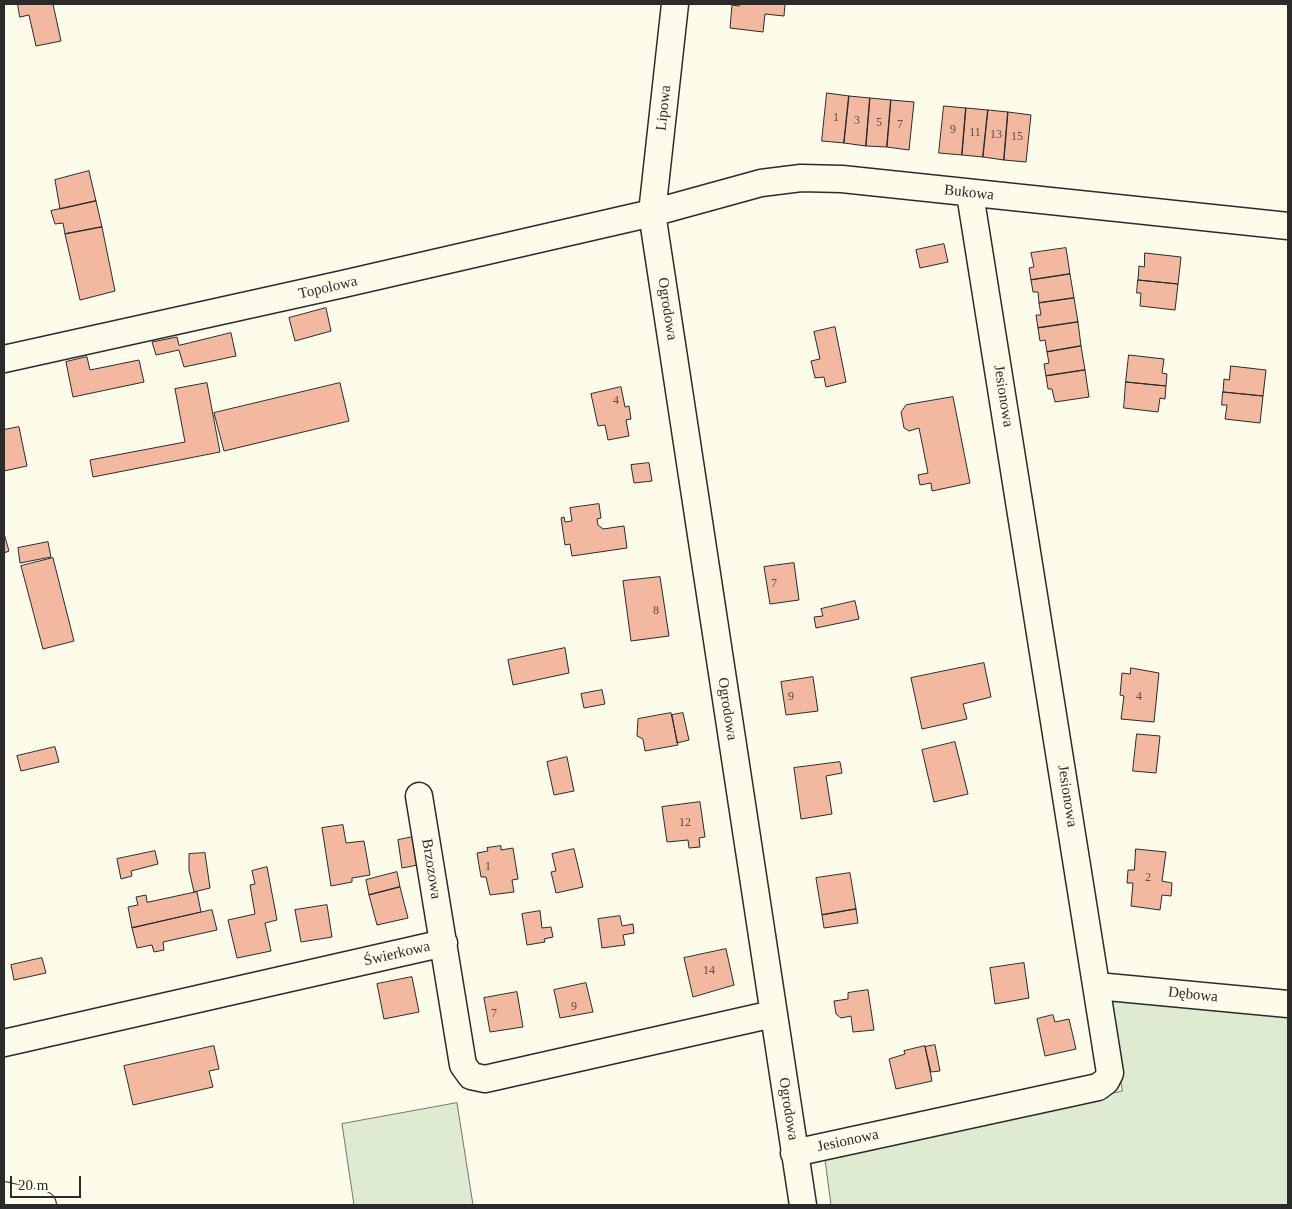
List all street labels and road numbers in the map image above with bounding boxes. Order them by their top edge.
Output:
street label: Lipowa [653,84,675,132]
street label: Bukowa [943,181,995,205]
street label: Topolowa [297,273,359,303]
street label: Ogrodowa [653,276,681,342]
street label: Jesionowa [989,364,1017,428]
street label: Ogrodowa [713,676,741,742]
street label: Jesionowa [1053,764,1081,828]
street label: Brzozowa [417,838,445,900]
street label: Świerkowa [362,938,432,970]
street label: Dębowa [1167,983,1219,1007]
street label: Ogrodowa [774,1076,802,1142]
street label: Jesionowa [816,1126,880,1156]

